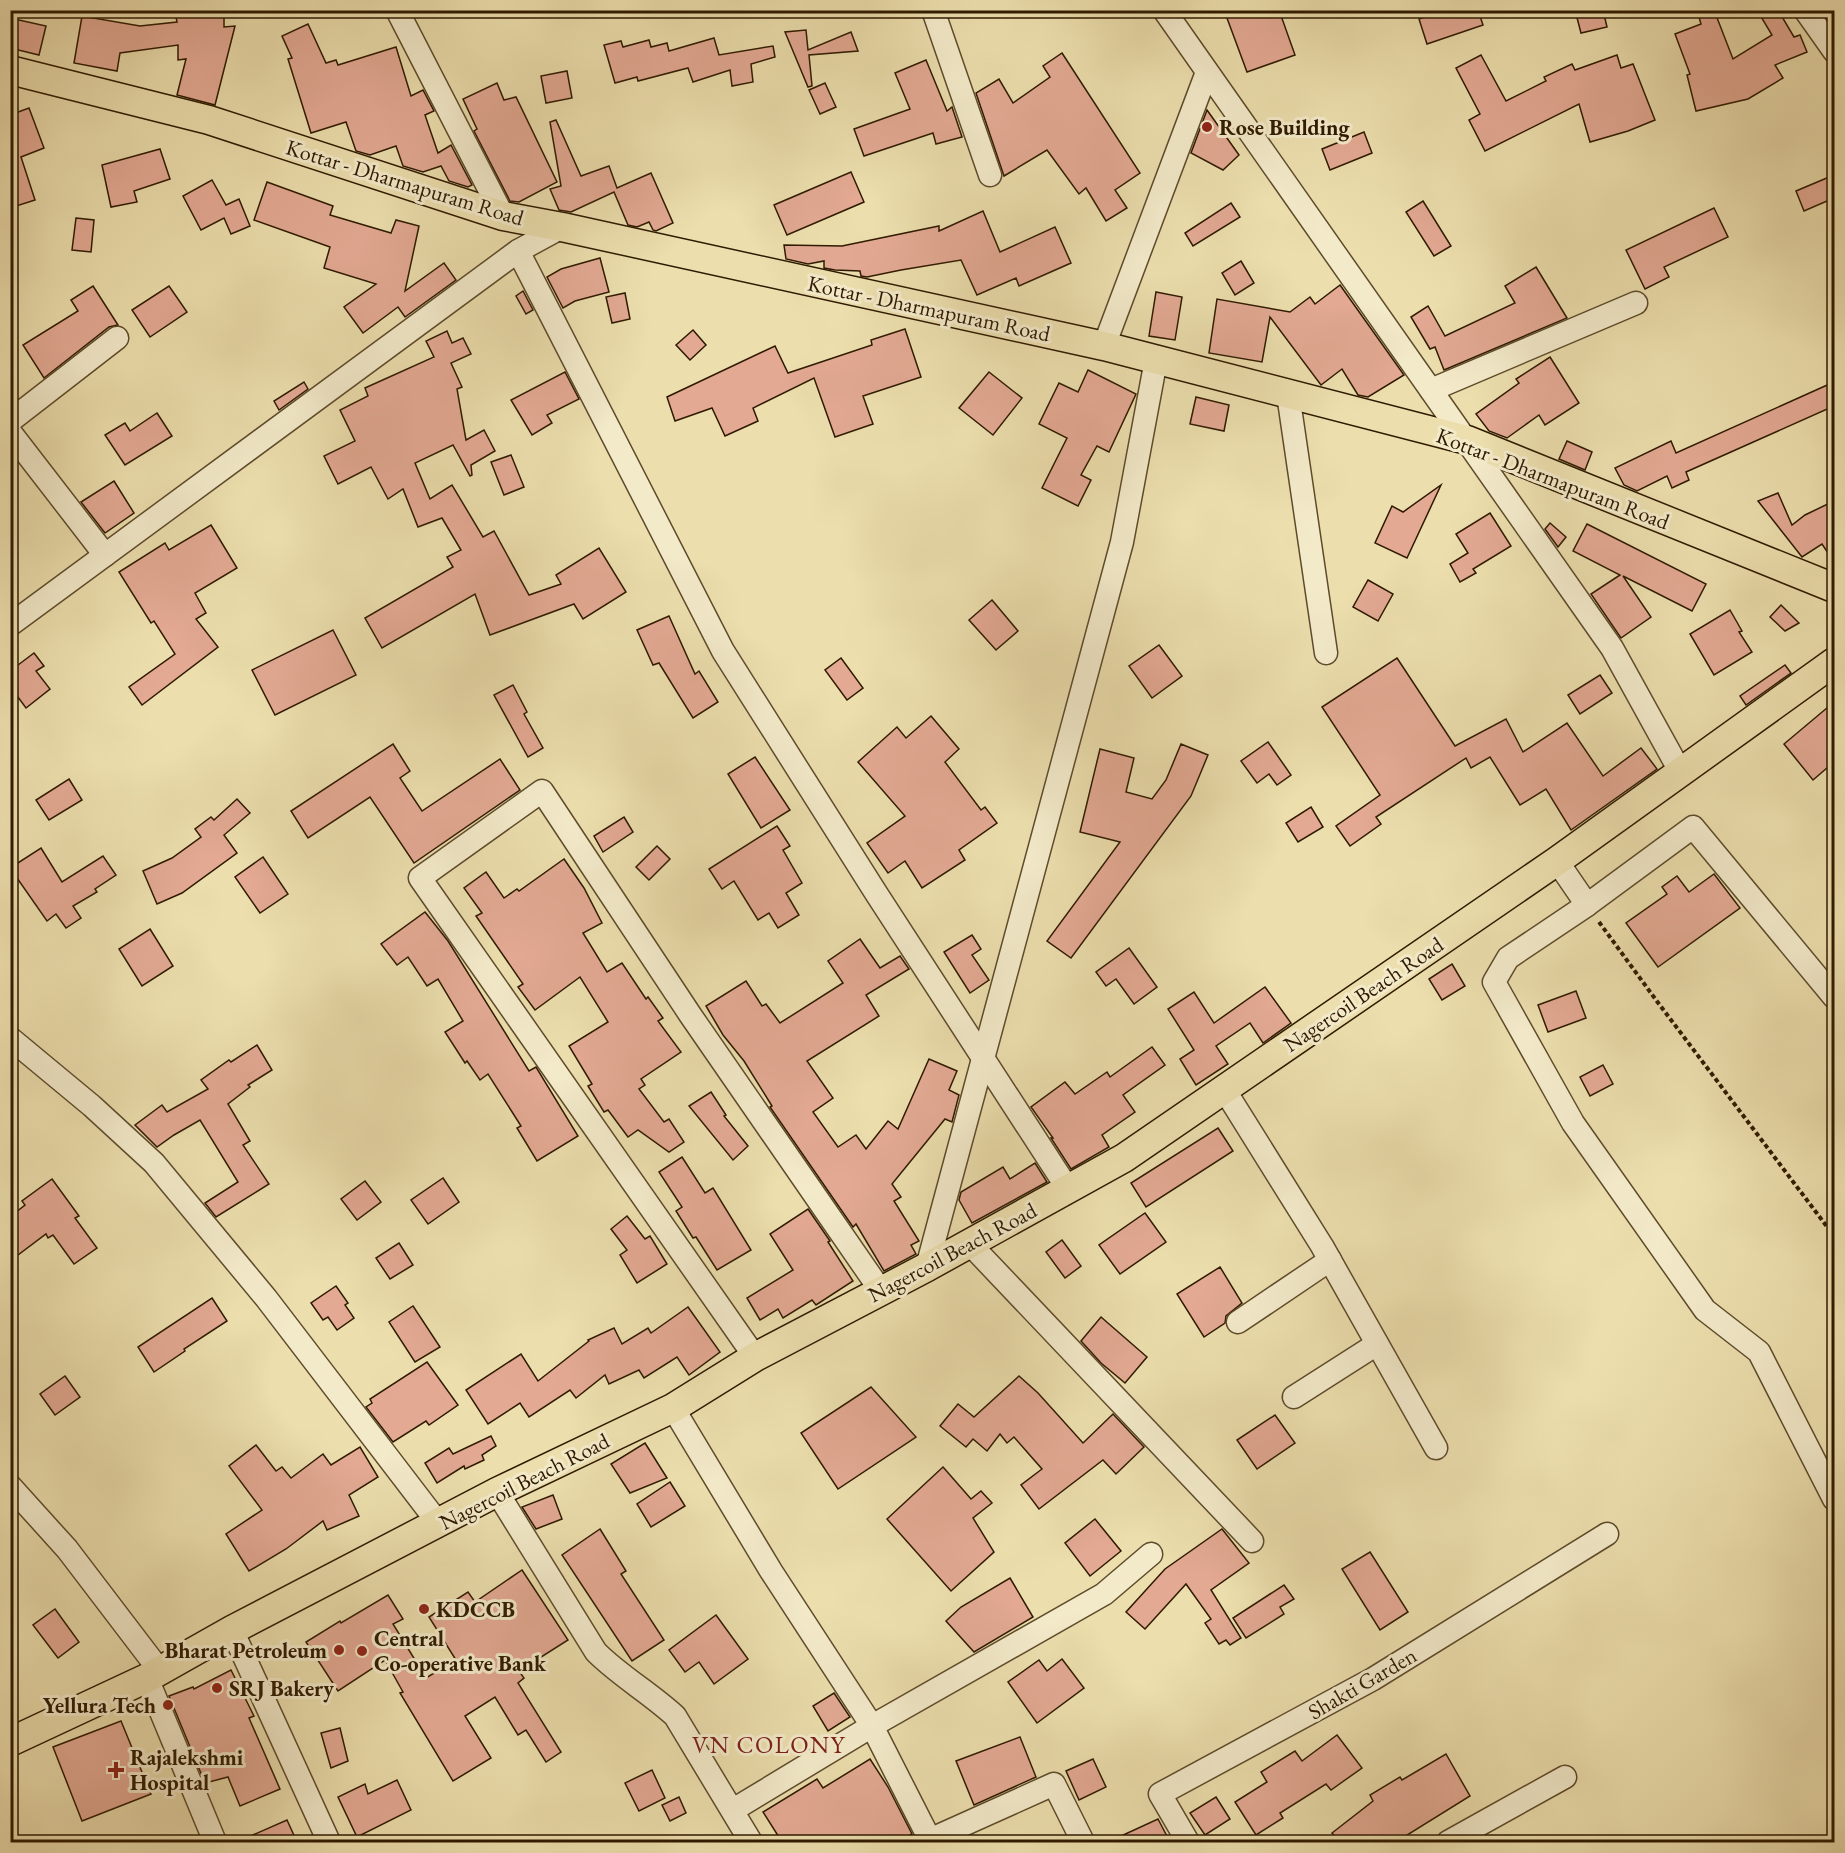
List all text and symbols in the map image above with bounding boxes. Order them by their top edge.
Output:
place label: Rose Building [1219,113,1350,142]
marker: Rose Building [1200,120,1214,134]
street label: Kottar - Dharmapuram Road [282,132,528,233]
street label: Kottar - Dharmapuram Road [805,269,1054,349]
street label: Kottar - Dharmapuram Road [1432,421,1674,537]
street label: Nagercoil Beach Road [1278,930,1450,1059]
street label: Nagercoil Beach Road [863,1195,1042,1309]
street label: Nagercoil Beach Road [434,1426,615,1537]
place label: KDCCB [436,1595,515,1624]
marker: KDCCB [417,1602,431,1616]
place label: Central Co-operative Bank [374,1624,547,1678]
place label: Bharat Petroleum [164,1636,327,1665]
street label: Shakti Garden [1303,1640,1422,1726]
marker: Bharat Petroleum [332,1643,346,1657]
marker: Central Co-operative Bank [355,1644,369,1658]
place label: SRJ Bakery [229,1674,334,1703]
marker: SRJ Bakery [210,1681,224,1695]
place label: Yellura Tech [43,1691,156,1720]
marker: Yellura Tech [161,1698,175,1712]
district label: VN COLONY [692,1729,846,1760]
place label: Rajalekshmi Hospital [130,1743,244,1797]
marker: Rajalekshmi Hospital [107,1761,125,1779]

